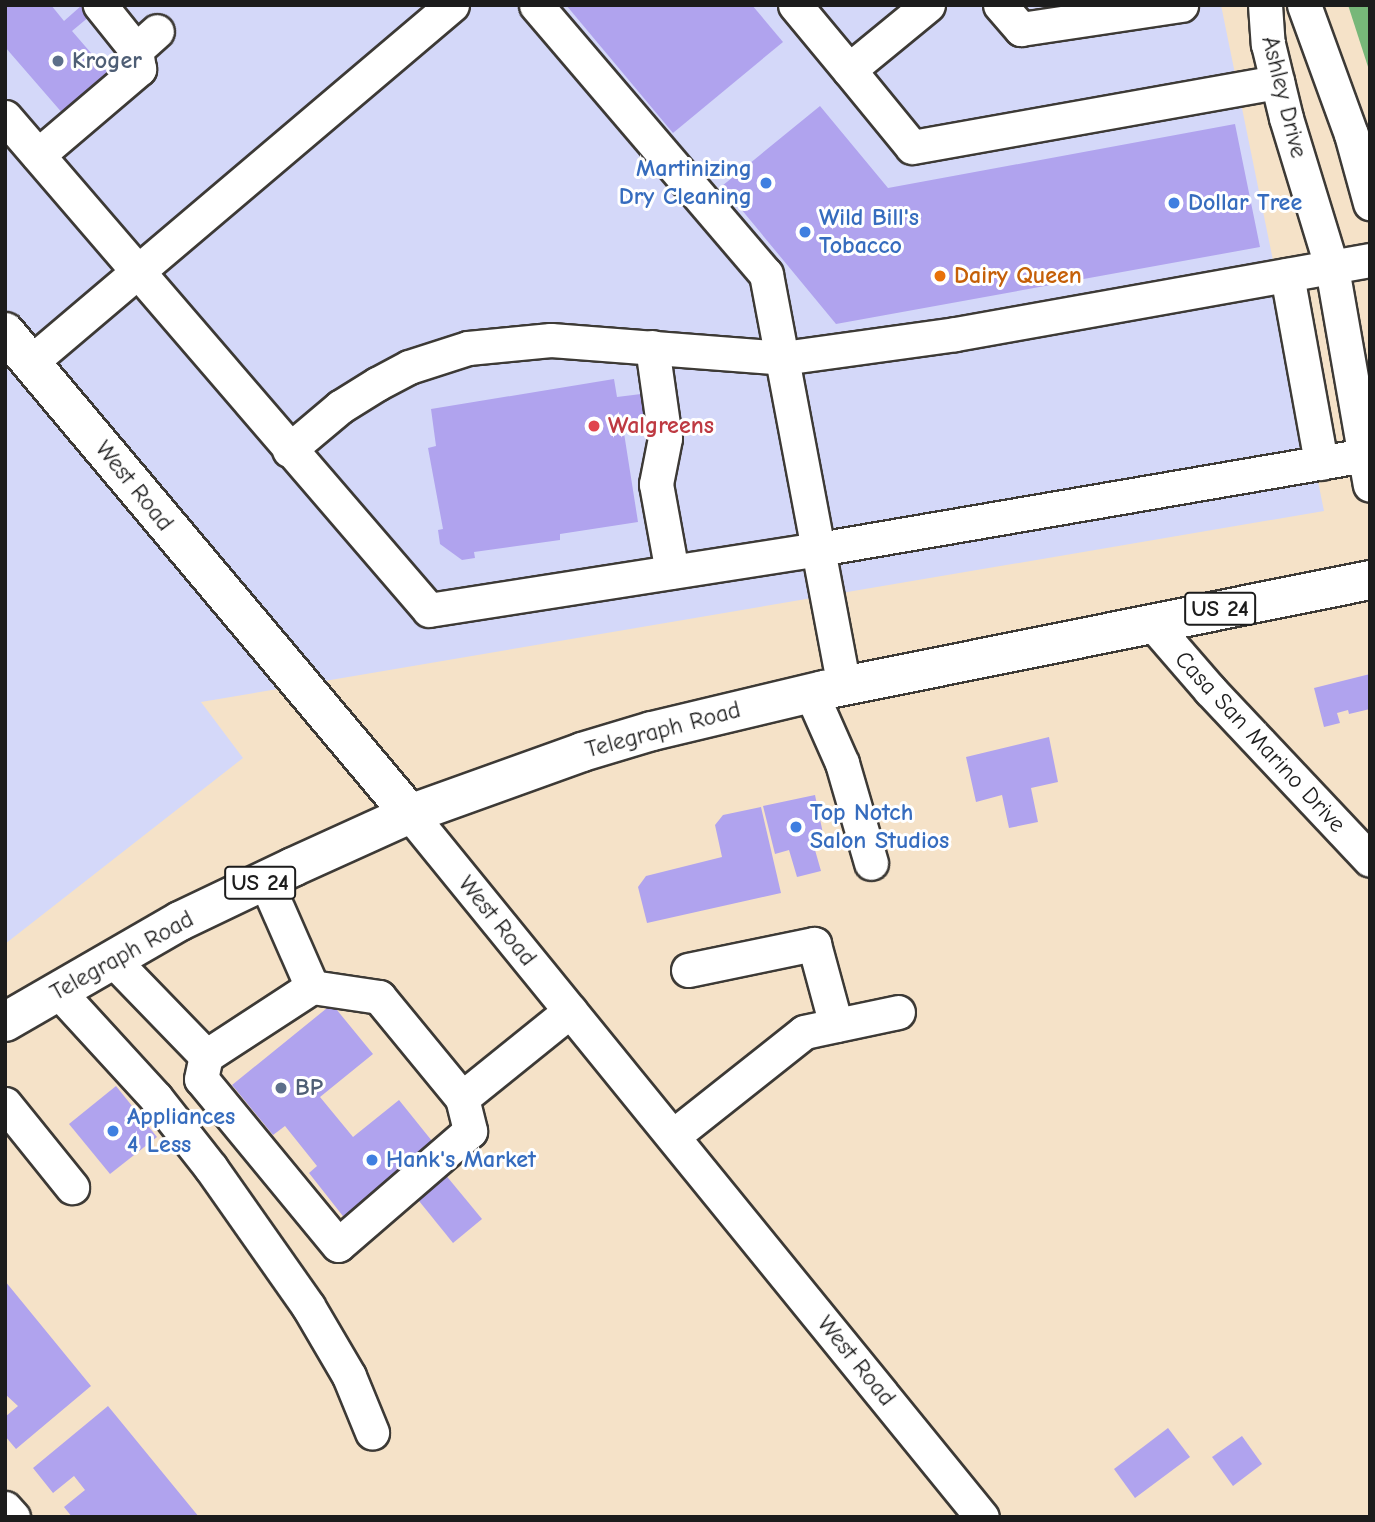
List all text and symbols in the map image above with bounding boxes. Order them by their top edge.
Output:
street label: Ashley Drive [1255,33,1313,161]
place label: Kroger [72,47,142,75]
marker: Kroger [50,53,66,69]
place label: Martinizing Dry Cleaning [619,155,752,211]
marker: Martinizing Dry Cleaning [758,175,774,191]
place label: Dollar Tree [1188,189,1302,217]
marker: Dollar Tree [1166,195,1182,211]
place label: Wild Bill's Tobacco [819,204,919,260]
marker: Wild Bill's Tobacco [797,224,813,240]
place label: Dairy Queen [954,262,1082,290]
marker: Dairy Queen [932,268,948,284]
place label: Walgreens [608,412,714,440]
marker: Walgreens [586,418,602,434]
street label: West Road [89,435,179,537]
road number: US 24 [1183,590,1257,628]
street label: Casa San Marino Drive [1168,645,1352,839]
street label: Telegraph Road [582,695,744,765]
place label: Top Notch Salon Studios [810,799,949,855]
marker: Top Notch Salon Studios [788,819,804,835]
road number: US 24 [223,863,297,902]
street label: West Road [452,870,542,972]
street label: Telegraph Road [45,905,199,1007]
place label: BP [295,1074,323,1102]
marker: BP [273,1080,289,1096]
place label: Appliances 4 Less [127,1103,235,1159]
marker: Appliances 4 Less [105,1123,121,1139]
place label: Hank's Market [386,1146,536,1174]
marker: Hank's Market [364,1152,380,1168]
street label: West Road [811,1310,901,1412]

